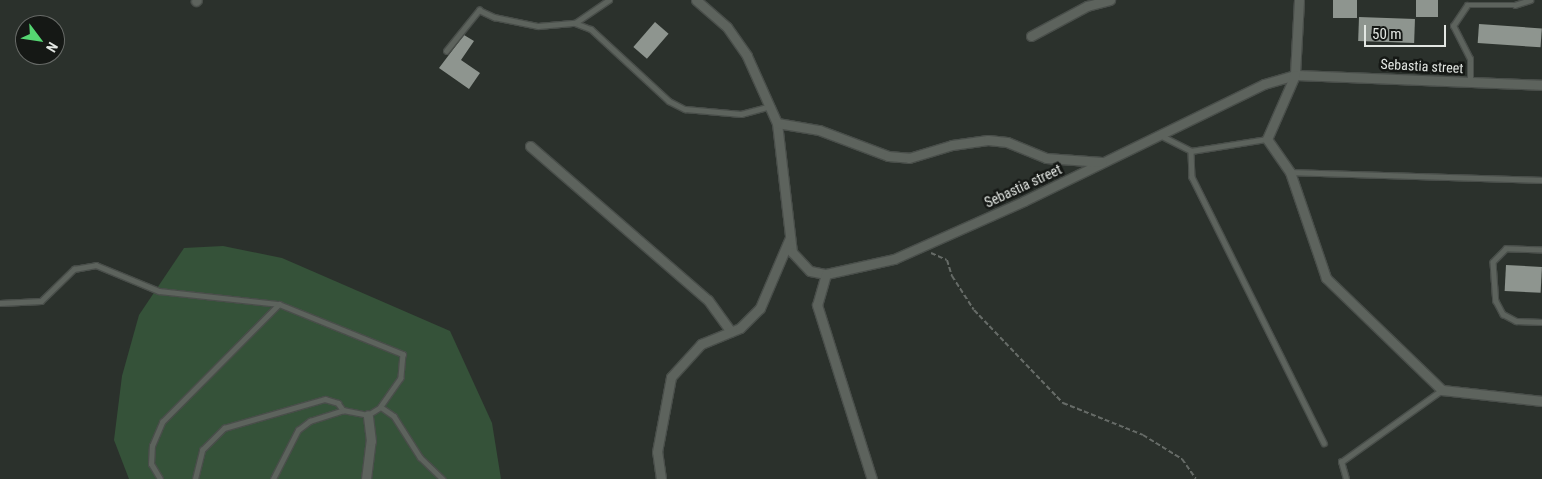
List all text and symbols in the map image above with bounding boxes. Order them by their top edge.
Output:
north arrow [15,15,65,65]
scale bar [1367,15,1450,47]
text: 50 m [1372,25,1402,43]
text: N [43,39,61,55]
street label: Sebastia street [1380,55,1464,77]
street label: Sebastia street [982,161,1064,211]

